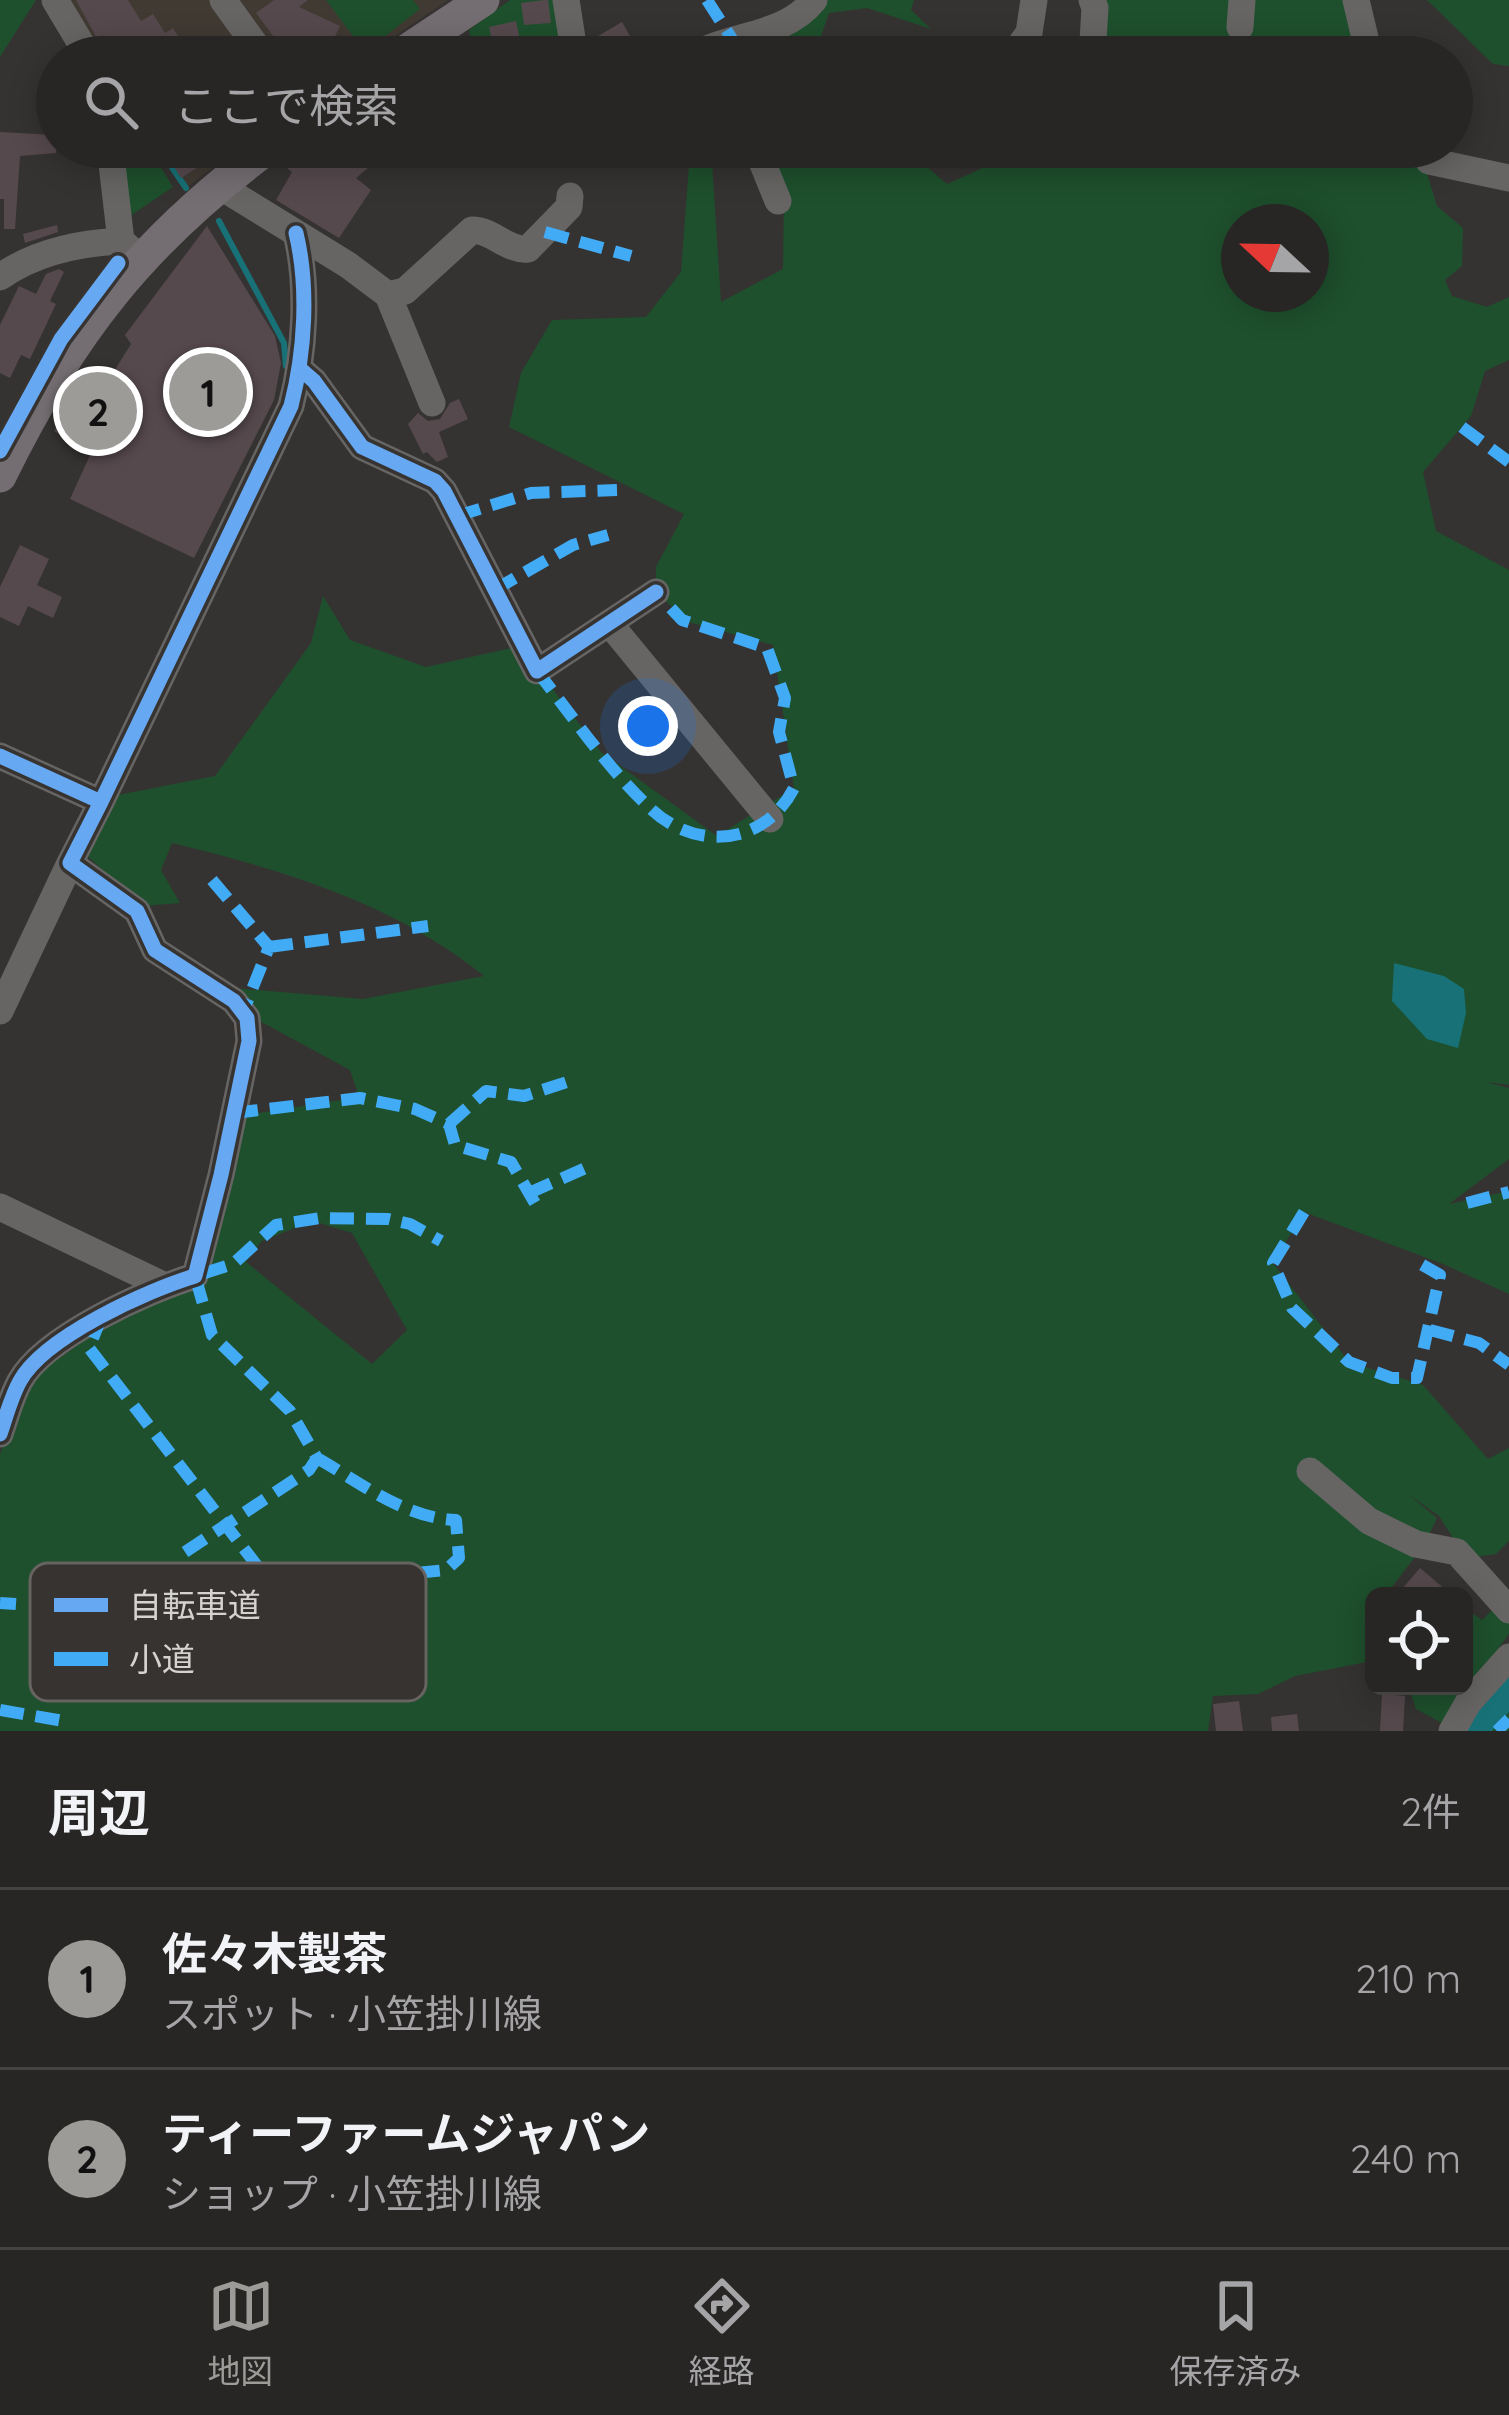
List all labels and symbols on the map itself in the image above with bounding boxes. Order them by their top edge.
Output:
north arrow [1221,204,1329,312]
pin: 1 [169,347,247,437]
pin: 2 [59,366,137,456]
your location [618,696,678,756]
legend [30,1563,426,1701]
text: 自転車道 [129,1584,261,1625]
text: 小道 [129,1638,195,1679]

